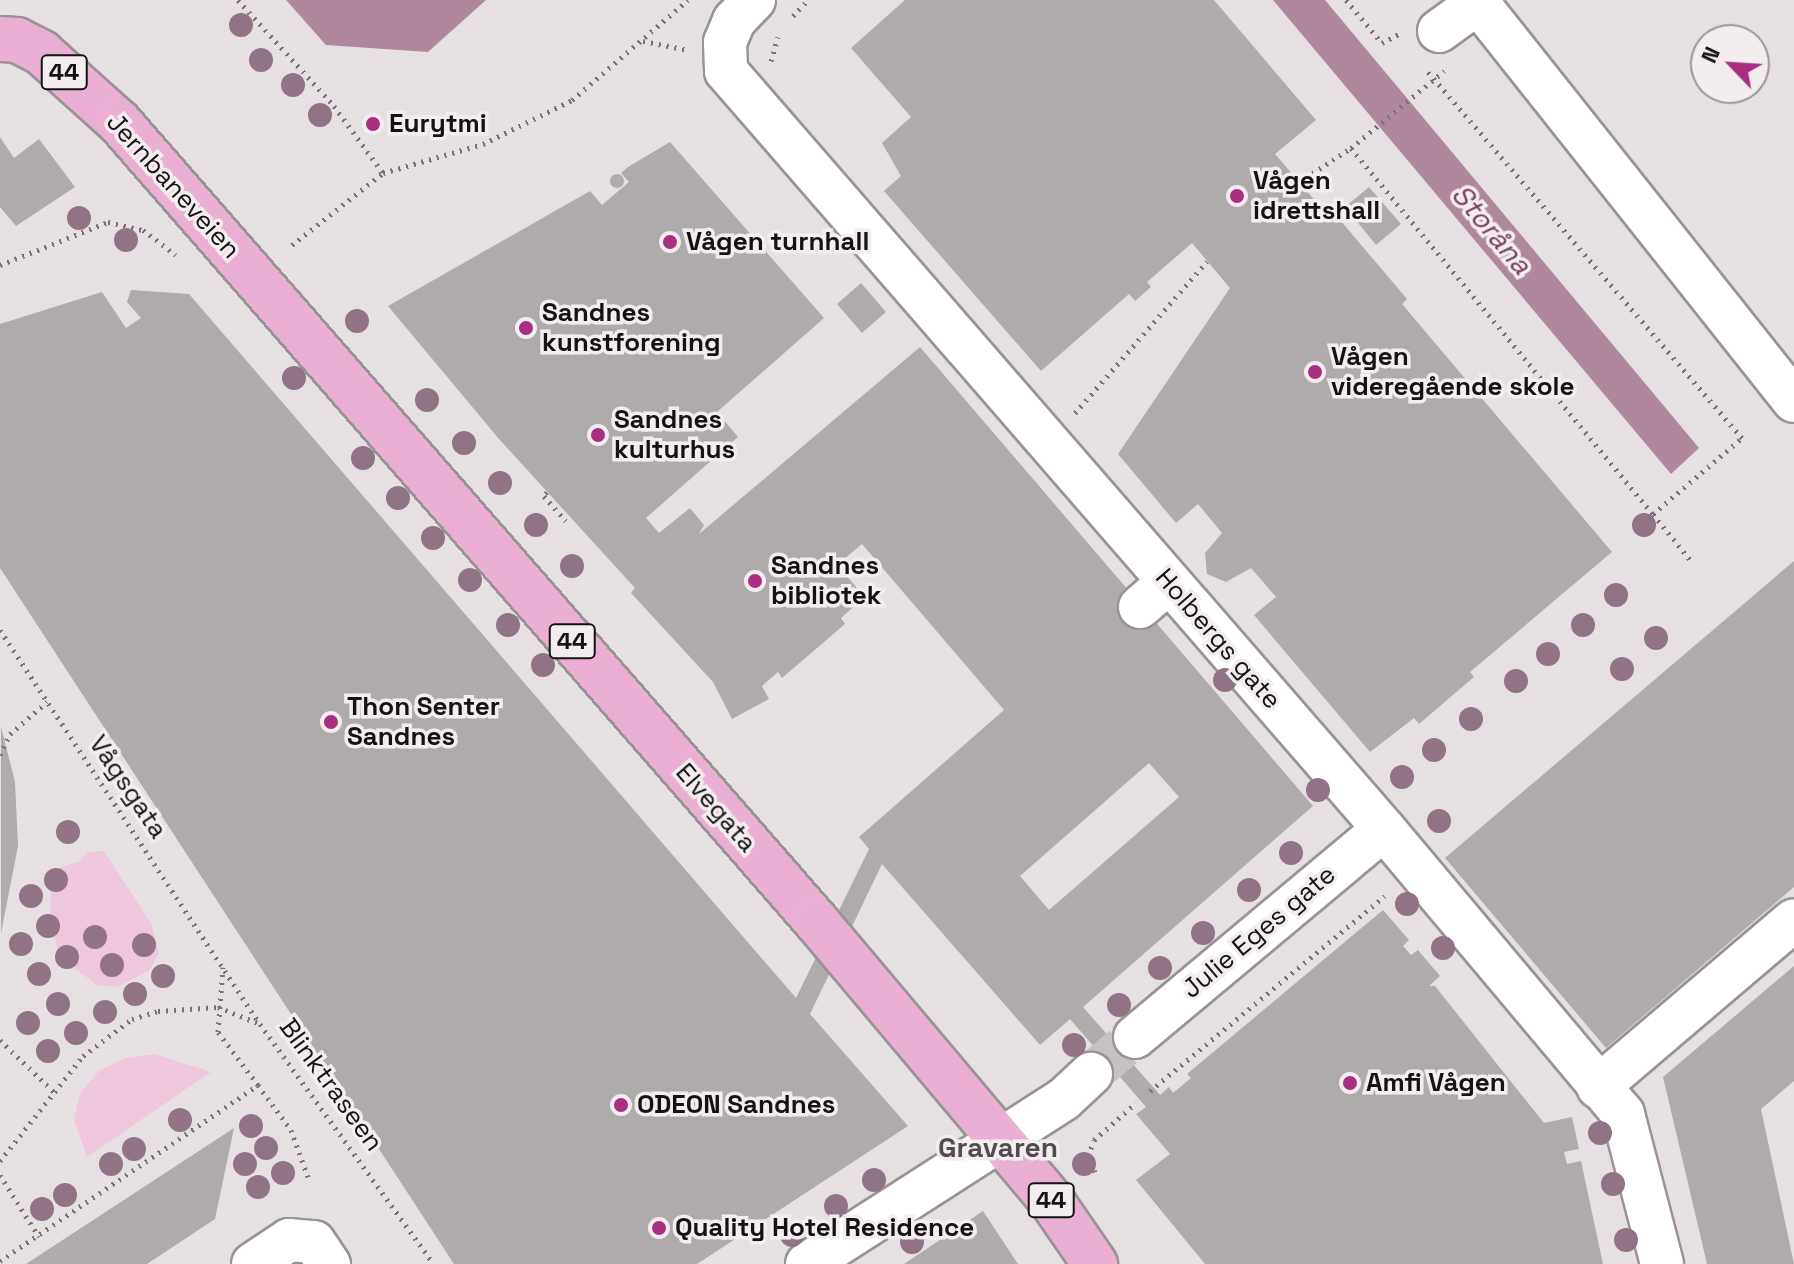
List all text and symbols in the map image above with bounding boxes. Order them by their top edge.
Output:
north arrow [1690,24,1770,104]
text: N [1694,42,1726,67]
road number: 44 [40,52,88,92]
street label: Jernbaneveien [100,107,246,265]
place label: Eurytmi [389,108,487,140]
marker: Eurytmi [364,115,382,133]
place label: Vågen idrettshall [1253,165,1380,226]
water label: Storåna [1445,177,1539,281]
marker: Vågen idrettshall [1228,187,1246,205]
place label: Vågen turnhall [686,226,869,258]
marker: Vågen turnhall [661,233,679,251]
place label: Sandnes kunstforening [542,297,720,358]
marker: Sandnes kunstforening [517,319,535,337]
place label: Vågen videregående skole [1331,341,1574,402]
marker: Vågen videregående skole [1306,363,1324,381]
place label: Sandnes kulturhus [614,404,735,466]
marker: Sandnes kulturhus [589,426,607,444]
place label: Sandnes bibliotek [771,550,881,612]
street label: Holbergs gate [1149,562,1287,716]
marker: Sandnes bibliotek [746,572,764,590]
road number: 44 [548,621,596,661]
place label: Thon Senter Sandnes [347,691,500,752]
marker: Thon Senter Sandnes [322,713,340,731]
street label: Vågsgata [82,729,174,845]
street label: Elvegata [669,757,763,859]
street label: Julie Eges gate [1176,859,1342,1005]
street label: Blinktraseen [272,1013,390,1157]
place label: Amfi Vågen [1366,1067,1506,1099]
marker: Amfi Vågen [1341,1074,1359,1092]
place label: ODEON Sandnes [637,1089,835,1121]
marker: ODEON Sandnes [612,1096,630,1114]
district label: Gravaren [938,1130,1058,1164]
road number: 44 [1027,1180,1075,1220]
place label: Quality Hotel Residence [675,1212,974,1244]
marker: Quality Hotel Residence [650,1219,668,1237]

